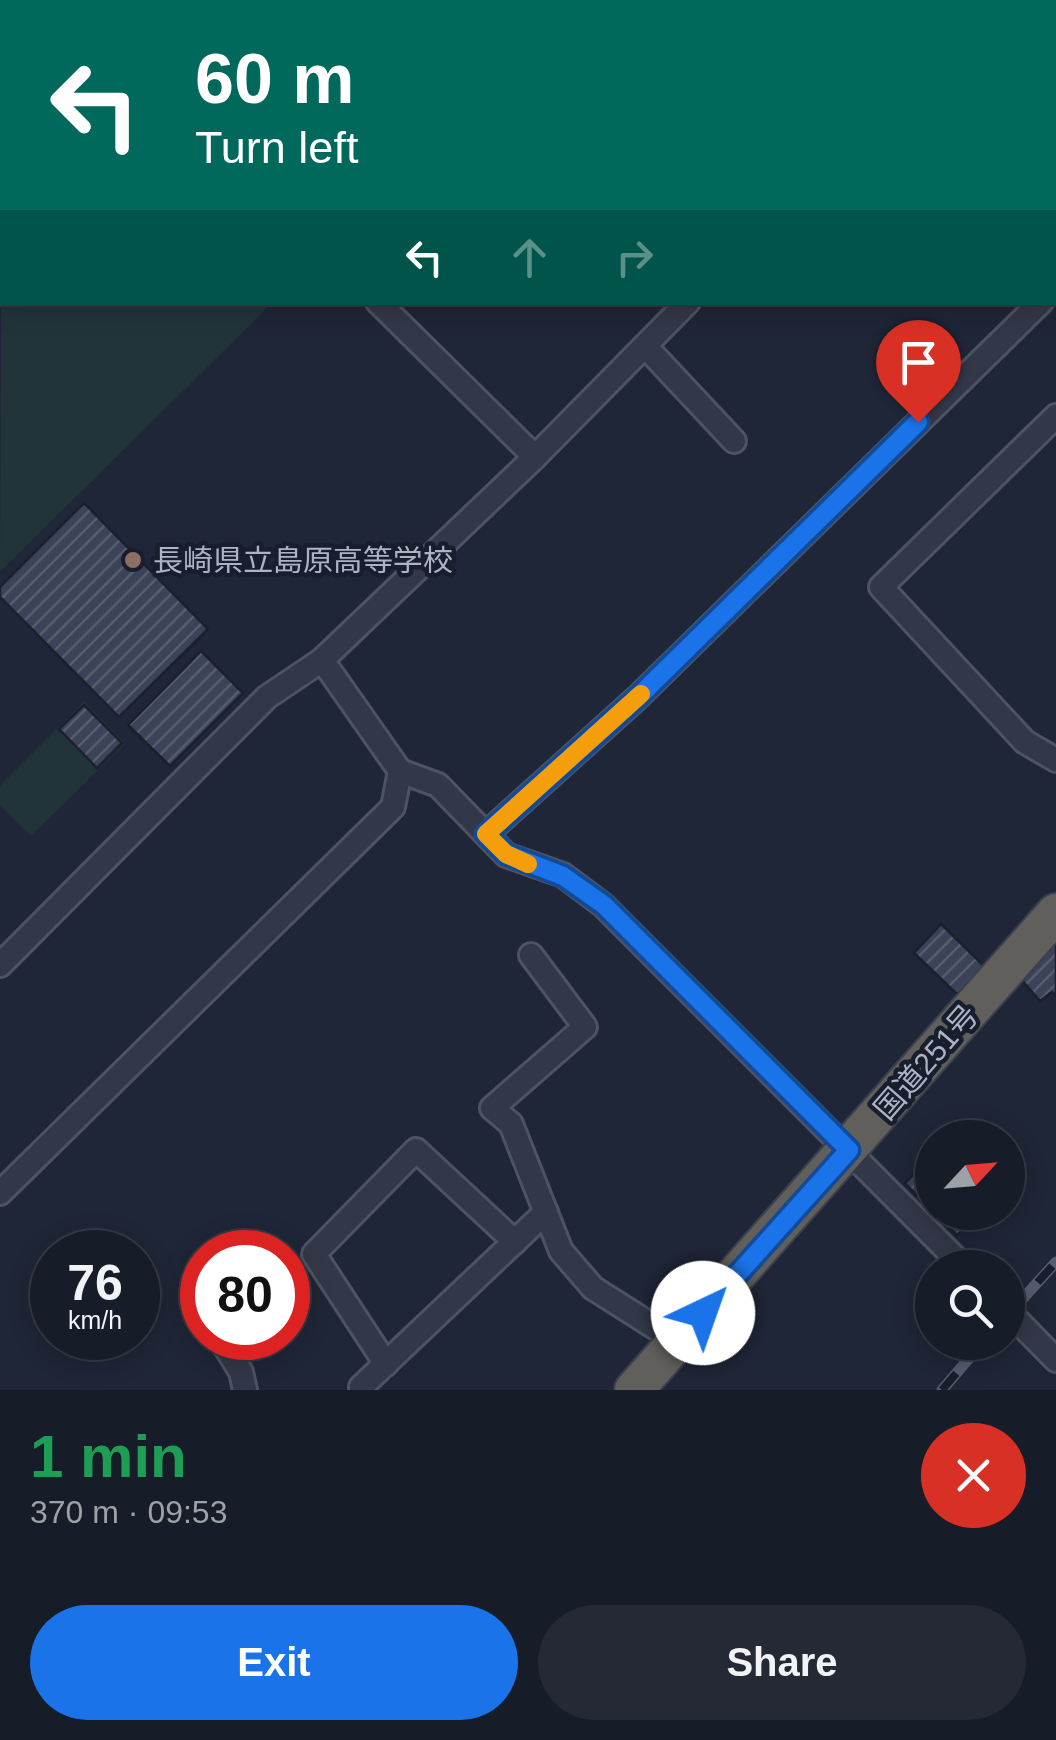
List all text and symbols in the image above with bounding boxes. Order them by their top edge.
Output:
icon: left [30,40,160,170]
text: 60 m [195,40,355,118]
text: Turn left [195,122,358,173]
icon: left [397,230,452,285]
icon: ahead [502,230,557,285]
icon: right [607,230,662,285]
pin [876,320,961,423]
icon: arrive [891,335,946,390]
place label: 長崎県立島原高等学校 [153,544,453,577]
marker: 長崎県立島原高等学校 [122,549,144,571]
street label: 国道251号 [868,998,984,1126]
north arrow [915,1120,1025,1230]
map controls [915,1120,1025,1360]
speed limit sign: 80 [180,1230,310,1360]
button: search [915,1250,1025,1360]
text: 76 [67,1255,123,1311]
position arrow [651,1261,755,1365]
text: km/h [68,1306,122,1334]
text: 1 min [30,1423,187,1490]
button: close [921,1423,1026,1528]
text: 370 m · 09:53 [30,1494,227,1530]
button: Exit [30,1605,518,1720]
button: Share [538,1605,1026,1720]

